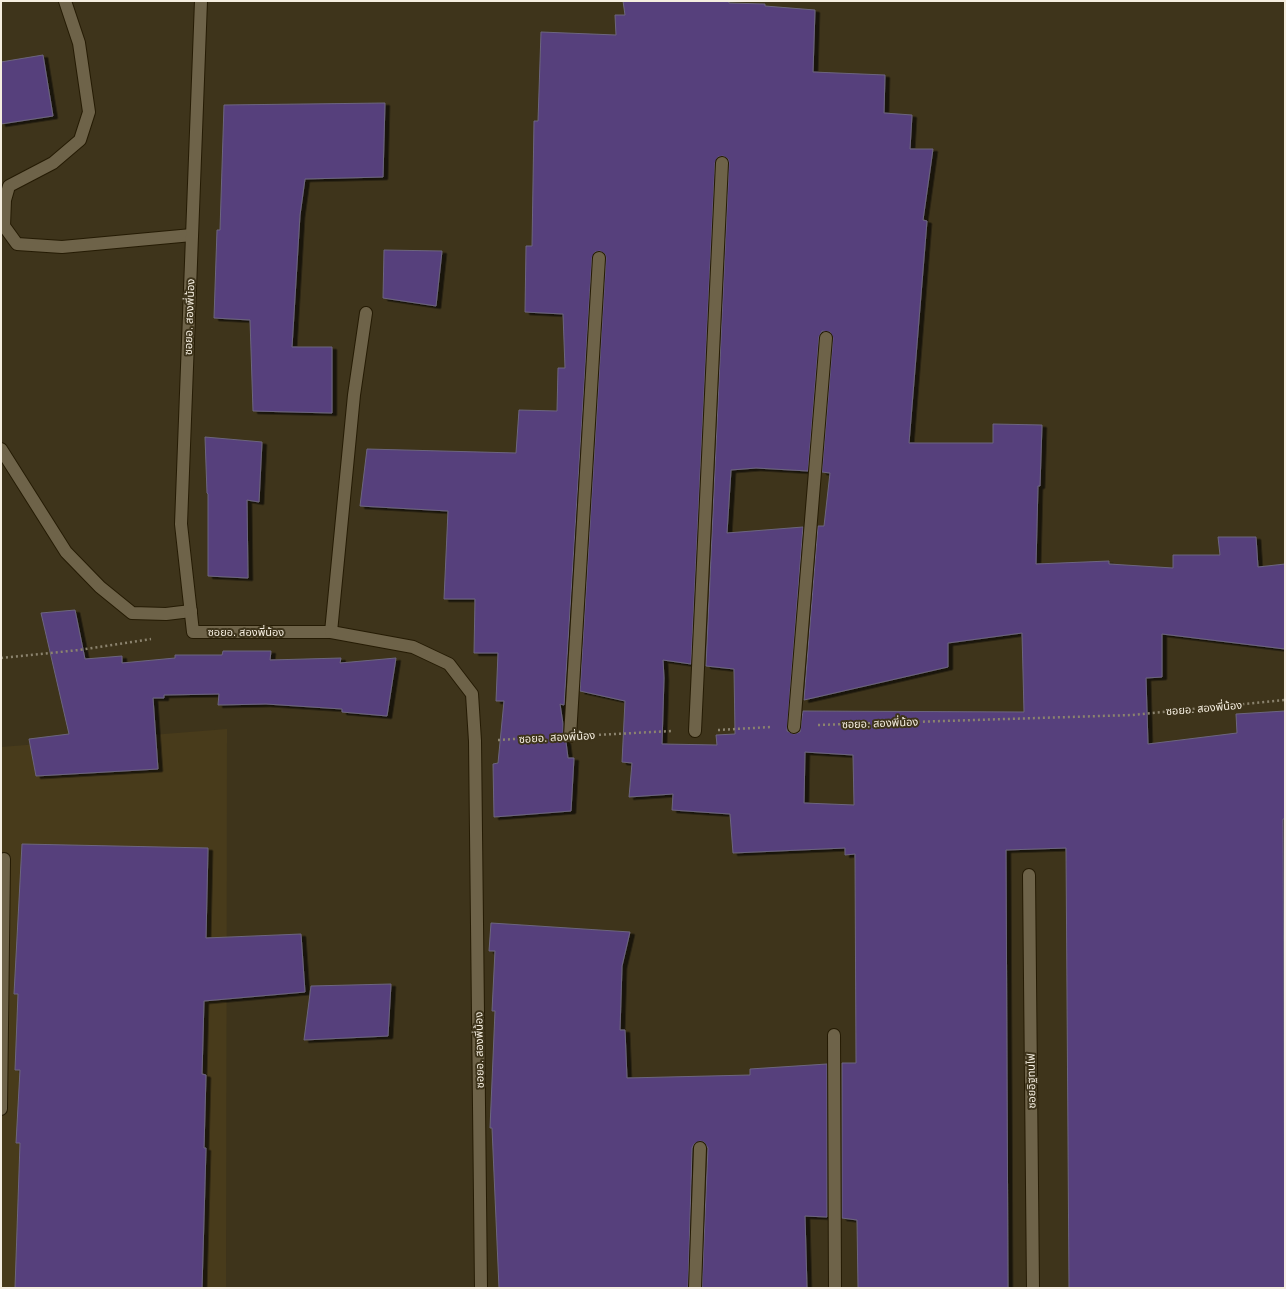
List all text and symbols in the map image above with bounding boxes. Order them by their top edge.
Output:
street label: ซอยอ. สองพี่น้อง [180,278,196,355]
street label: ซอยอ. สองพี่น้อง [208,624,284,638]
street label: ซอยอ. สองพี่น้อง [1165,697,1243,717]
street label: ซอยอ. สองพี่น้อง [841,714,919,730]
street label: ซอยอ. สองพี่น้อง [518,727,596,745]
street label: ซอยอ. สองพี่น้อง [470,1012,486,1088]
street label: ซอยอิฐทนไฟ [1025,1053,1037,1109]

